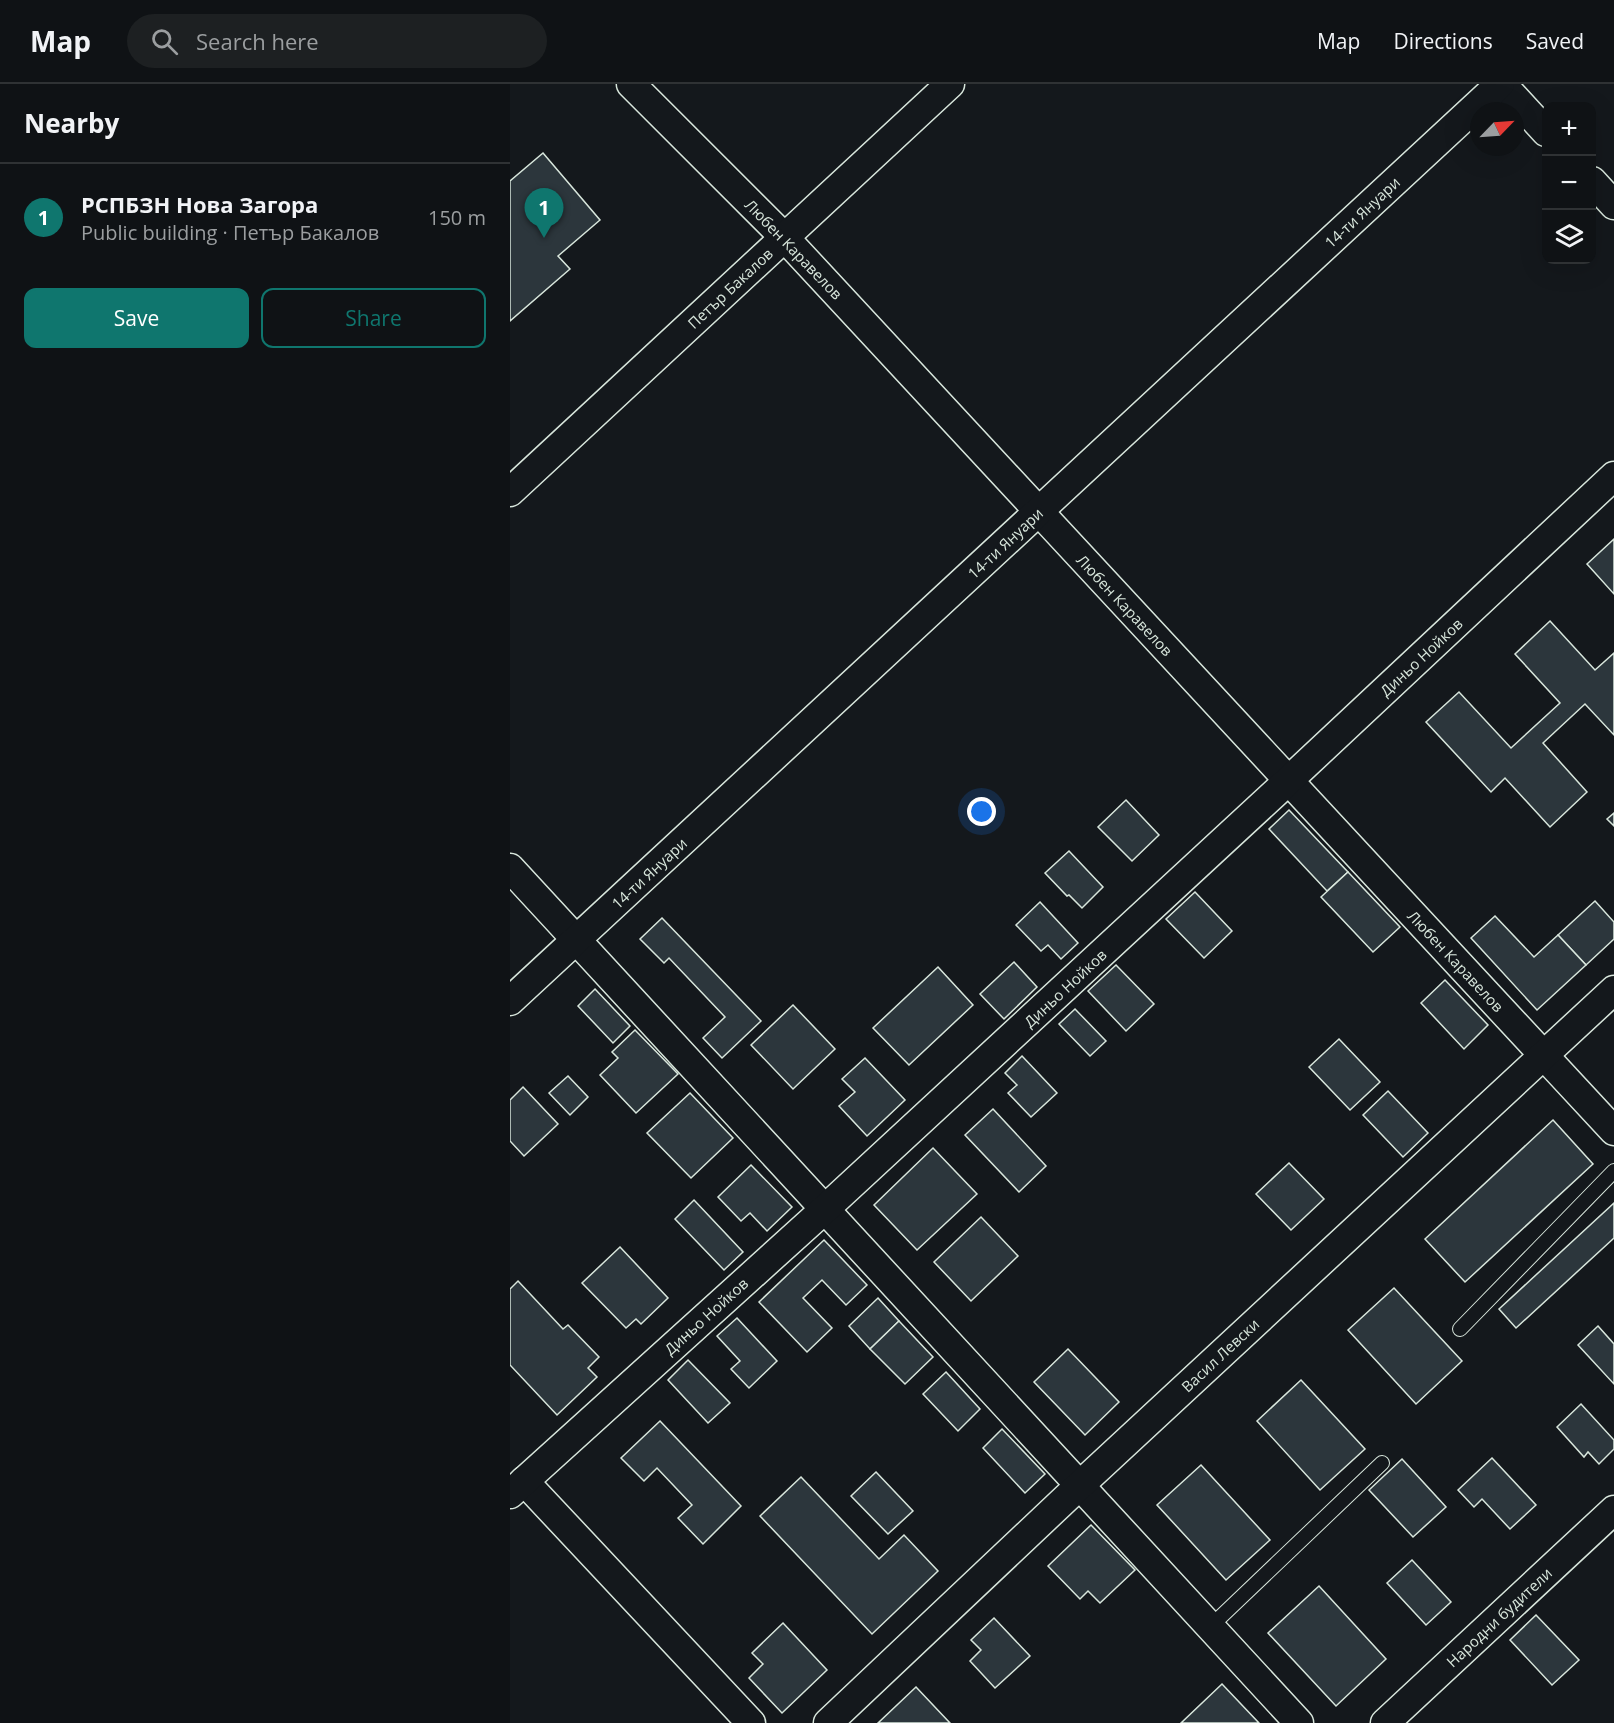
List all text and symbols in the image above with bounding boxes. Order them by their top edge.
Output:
search box [127,14,547,68]
text: Map [30,22,91,60]
icon: search [148,25,181,58]
text: Search here [196,26,319,56]
text: Map [1317,27,1360,55]
text: Directions [1393,27,1493,55]
text: Saved [1526,27,1584,55]
north arrow [1470,102,1524,156]
map controls [1542,102,1596,264]
button: + [1542,102,1596,156]
text: Nearby [24,105,119,141]
button: − [1542,156,1596,210]
street label: 14-ти Януари [1320,172,1404,252]
pin: 1 [525,188,564,238]
text: РСПБЗН Нова Загора [81,189,318,219]
street label: Любен Каравелов [741,195,847,303]
text: 1 [38,204,49,231]
text: 150 m [428,204,486,231]
button: layers [1542,210,1596,264]
text: Public building · Петър Бакалов [81,219,379,246]
street label: Петър Бакалов [683,243,777,333]
button: Save [24,288,249,348]
button: Share [261,288,486,348]
street label: 14-ти Януари [963,503,1047,583]
street label: Любен Каравелов [1073,550,1177,660]
street label: Диньо Нойков [1375,614,1467,700]
your location [967,797,996,826]
street label: 14-ти Януари [607,833,691,913]
street label: Любен Каравелов [1404,906,1508,1016]
street label: Диньо Нойков [1019,945,1111,1031]
street label: Диньо Нойков [660,1273,752,1359]
street label: Васил Левски [1177,1314,1263,1396]
street label: Народни будители [1442,1563,1556,1671]

